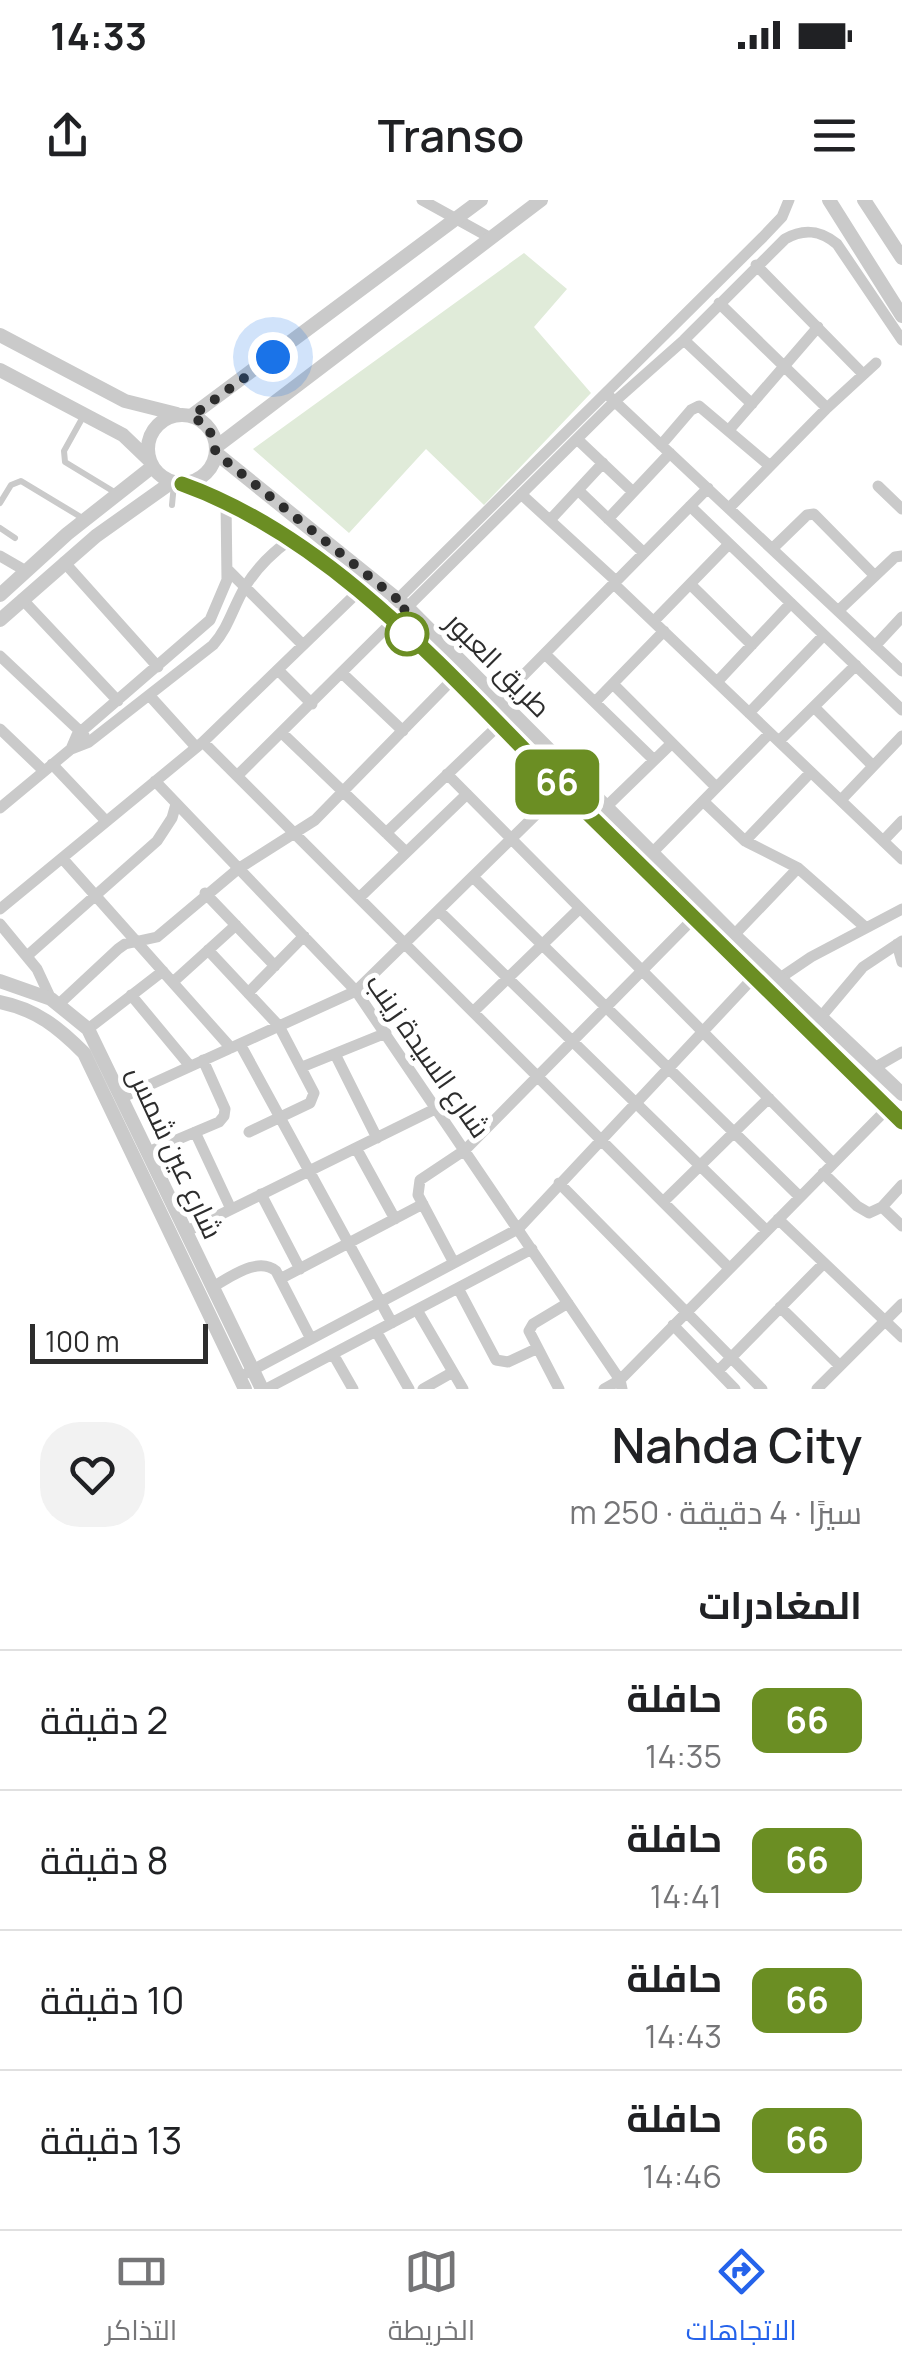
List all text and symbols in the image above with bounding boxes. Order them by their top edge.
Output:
text: 14:33 [50,9,147,61]
text: Transo [378,104,524,166]
icon: share [40,108,95,163]
icon: menu [807,108,862,163]
your location [248,332,298,382]
street label: طريق العبور [437,602,560,725]
unlabelled marker [386,613,428,655]
line badge: 66 [512,750,602,814]
text: 66 [535,758,579,806]
street label: شارع السيدة زينب [357,965,500,1145]
street label: شارع عين شمس [118,1059,233,1245]
scale bar [30,1319,208,1364]
text: 100 m [45,1322,119,1360]
text: Nahda City [611,1412,862,1477]
button: heart [40,1422,145,1527]
text: سيرًا · 4 دقيقة · 250 m [570,1490,862,1534]
text: المغادرات [699,1578,862,1630]
text: حافلة [626,1671,722,1723]
text: 2 دقيقة [40,1693,168,1745]
text: 66 [785,1696,829,1744]
text: 14:35 [645,1734,722,1778]
text: حافلة [626,1811,722,1863]
text: 8 دقيقة [40,1833,169,1885]
text: 66 [785,1836,829,1884]
text: 14:41 [650,1874,722,1918]
text: حافلة [626,1951,722,2003]
text: 10 دقيقة [40,1973,184,2025]
text: 66 [785,1976,829,2024]
text: 14:43 [645,2014,722,2058]
text: حافلة [626,2091,722,2143]
text: 13 دقيقة [40,2113,182,2165]
text: 66 [785,2116,829,2164]
text: 14:46 [642,2154,722,2198]
tab: التذاكر [105,2244,177,2356]
tab: الخريطة [388,2244,475,2356]
tab: الاتجاهات [686,2244,797,2356]

